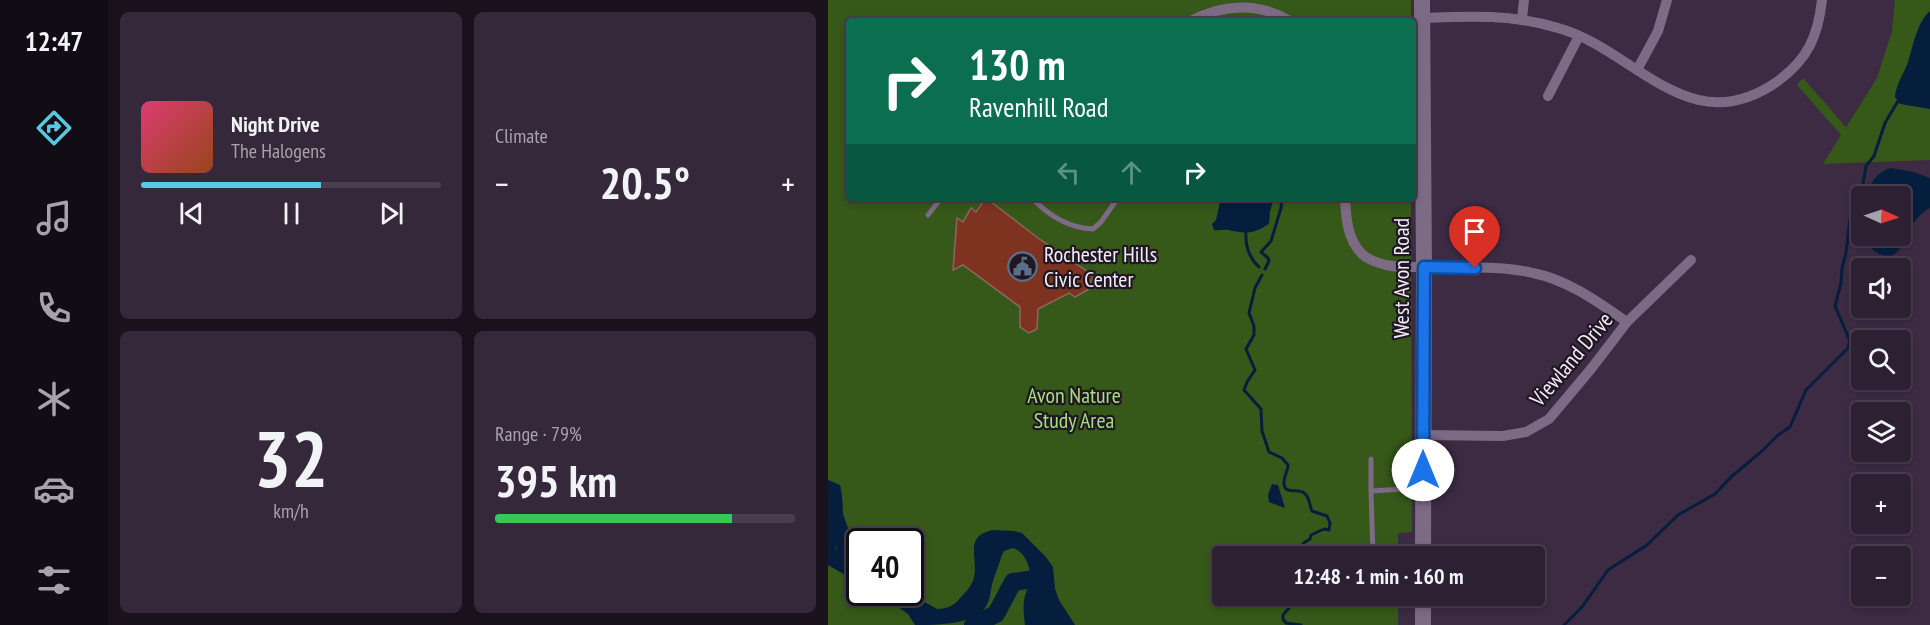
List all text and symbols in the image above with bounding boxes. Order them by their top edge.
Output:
text: 12:47 [25,24,83,58]
text: 130 m [969,37,1066,92]
icon: right [870,42,948,120]
text: Ravenhill Road [969,90,1108,124]
icon: directions [33,107,75,149]
text: Night Drive [231,110,320,138]
text: Climate [495,123,548,149]
text: The Halogens [231,138,326,164]
text: 20.5° [600,153,690,211]
icon: left [1052,156,1085,189]
icon: ahead [1115,156,1148,189]
icon: right [1178,156,1211,189]
text: − [495,162,509,205]
text: + [781,162,795,205]
north arrow [1851,186,1911,246]
map controls [1851,186,1911,606]
icon: music [33,197,75,239]
icon: previous [175,197,208,230]
icon: pause [275,197,308,230]
icon: next [375,197,408,230]
pin [1449,206,1500,268]
icon: arrive [1458,215,1491,248]
street label: West Avon Road [1387,218,1415,338]
place label: Rochester Hills Civic Center [1044,240,1157,293]
public building icon: Rochester Hills Civic Center [1007,251,1039,283]
button: sound [1851,258,1911,318]
icon: phone [33,287,75,329]
street label: Viewland Drive [1523,306,1619,413]
button: search [1851,330,1911,390]
icon: climate [33,378,75,420]
park label: Avon Nature Study Area [1027,381,1121,434]
button: layers [1851,402,1911,462]
text: 32 [254,408,328,509]
text: Range · 79% [495,421,582,447]
position arrow [1391,438,1455,502]
text: 395 km [495,451,617,509]
icon: car [33,468,75,510]
button: + [1851,474,1911,534]
text: km/h [273,498,309,524]
speed limit sign: 40 [846,528,924,606]
button: − [1851,546,1911,606]
icon: filters [33,559,75,601]
text: 12:48 · 1 min · 160 m [1293,562,1464,590]

